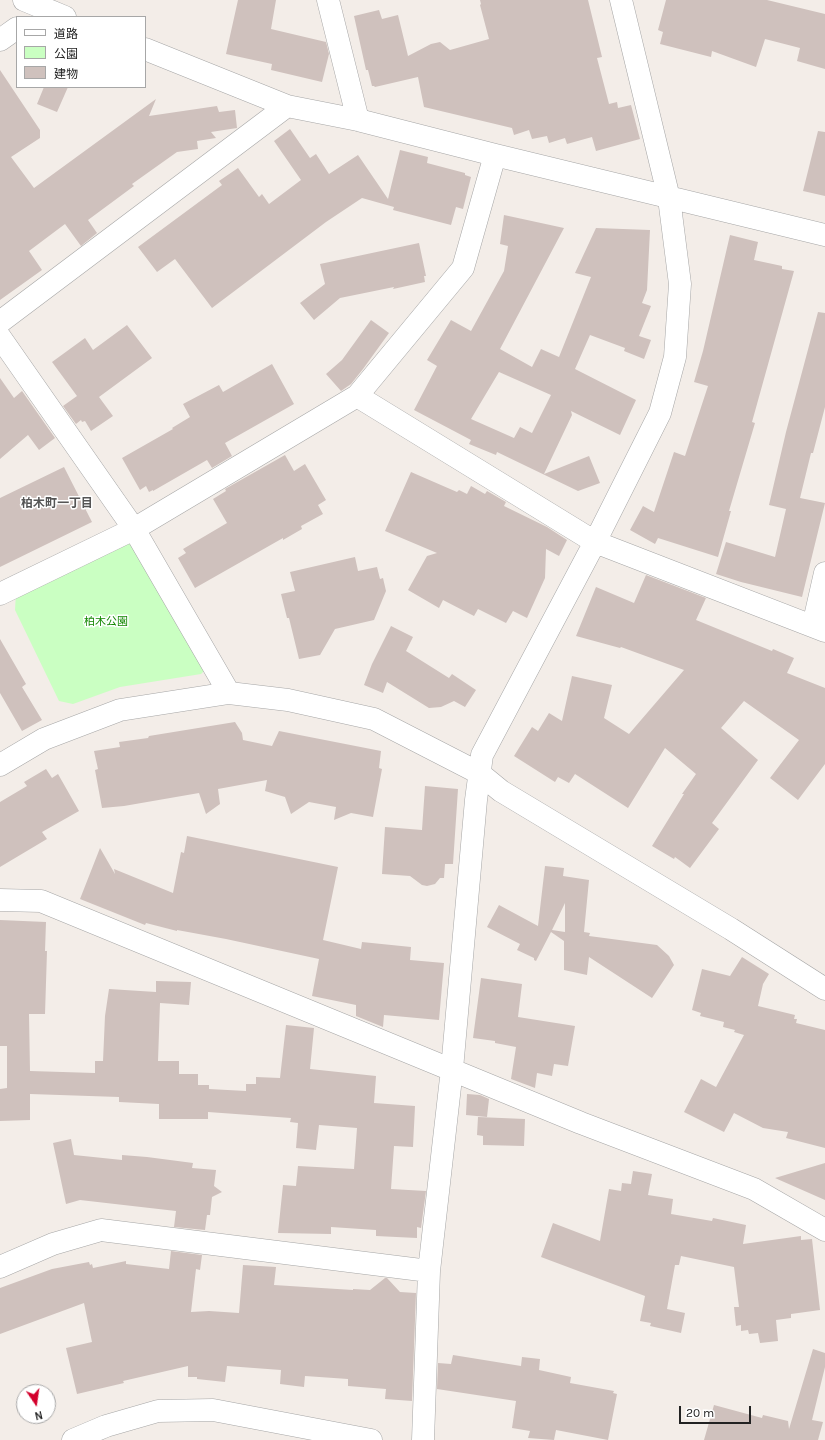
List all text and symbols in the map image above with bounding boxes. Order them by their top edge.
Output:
legend [16,16,146,88]
text: 道路 [54,27,78,41]
text: 公園 [54,47,78,61]
text: 建物 [54,67,78,81]
district label: 柏木町一丁目 [21,497,93,511]
park label: 柏木公園 [84,615,128,629]
north arrow [16,1384,56,1424]
scale bar [681,1398,753,1424]
text: 20 m [686,1406,714,1420]
text: N [33,1408,44,1422]

